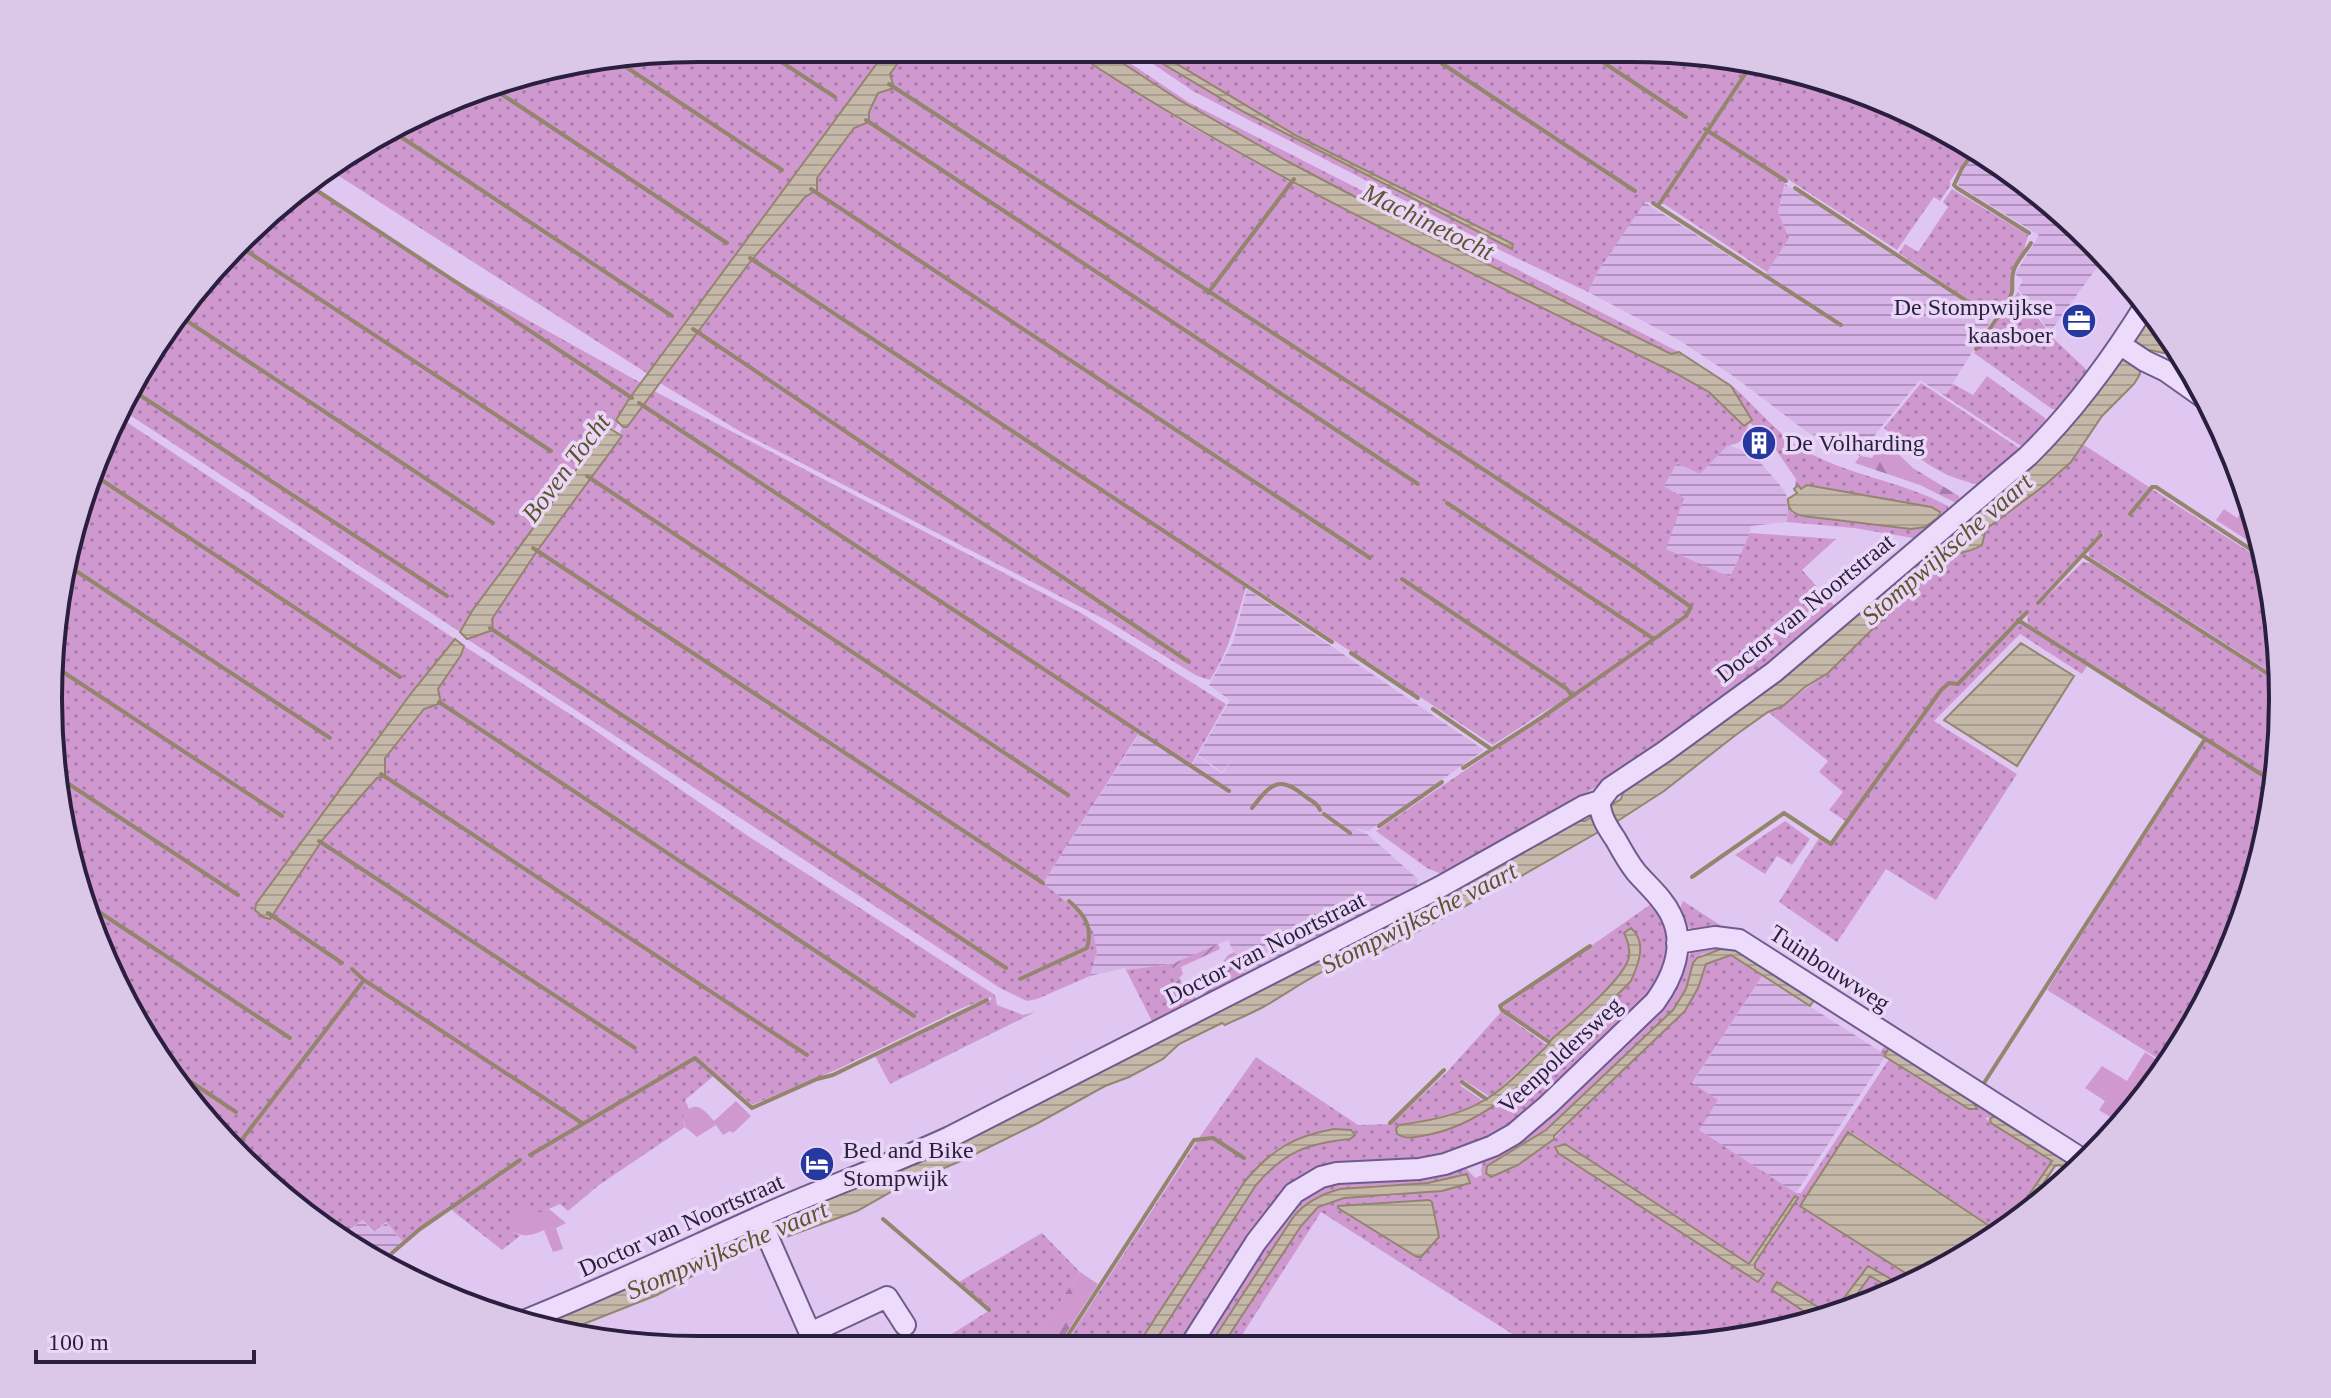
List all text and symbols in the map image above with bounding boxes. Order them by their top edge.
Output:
water label: Machinetocht [1357,177,1499,267]
place label: De Stompwijkse kaasboer [1894,294,2053,348]
office icon: De Stompwijkse kaasboer [2060,302,2098,340]
water label: Boven Tocht [516,407,617,528]
building icon: De Volharding [1740,424,1778,462]
place label: De Volharding [1785,430,1925,456]
water label: Stompwijksche vaart [1856,467,2039,631]
street label: Doctor van Noortstraat [1711,528,1899,688]
water label: Stompwijksche vaart [1316,856,1522,980]
street label: Doctor van Noortstraat [1161,886,1370,1010]
street label: Tuinbouwweg [1765,920,1895,1016]
street label: Veenpoldersweg [1493,991,1627,1119]
place label: Bed and Bike Stompwijk [843,1137,974,1191]
hotel icon: Bed and Bike Stompwijk [798,1145,836,1183]
street label: Doctor van Noortstraat [575,1168,788,1282]
water label: Stompwijksche vaart [622,1194,833,1306]
scale bar [36,1314,254,1364]
text: 100 m [48,1329,109,1355]

